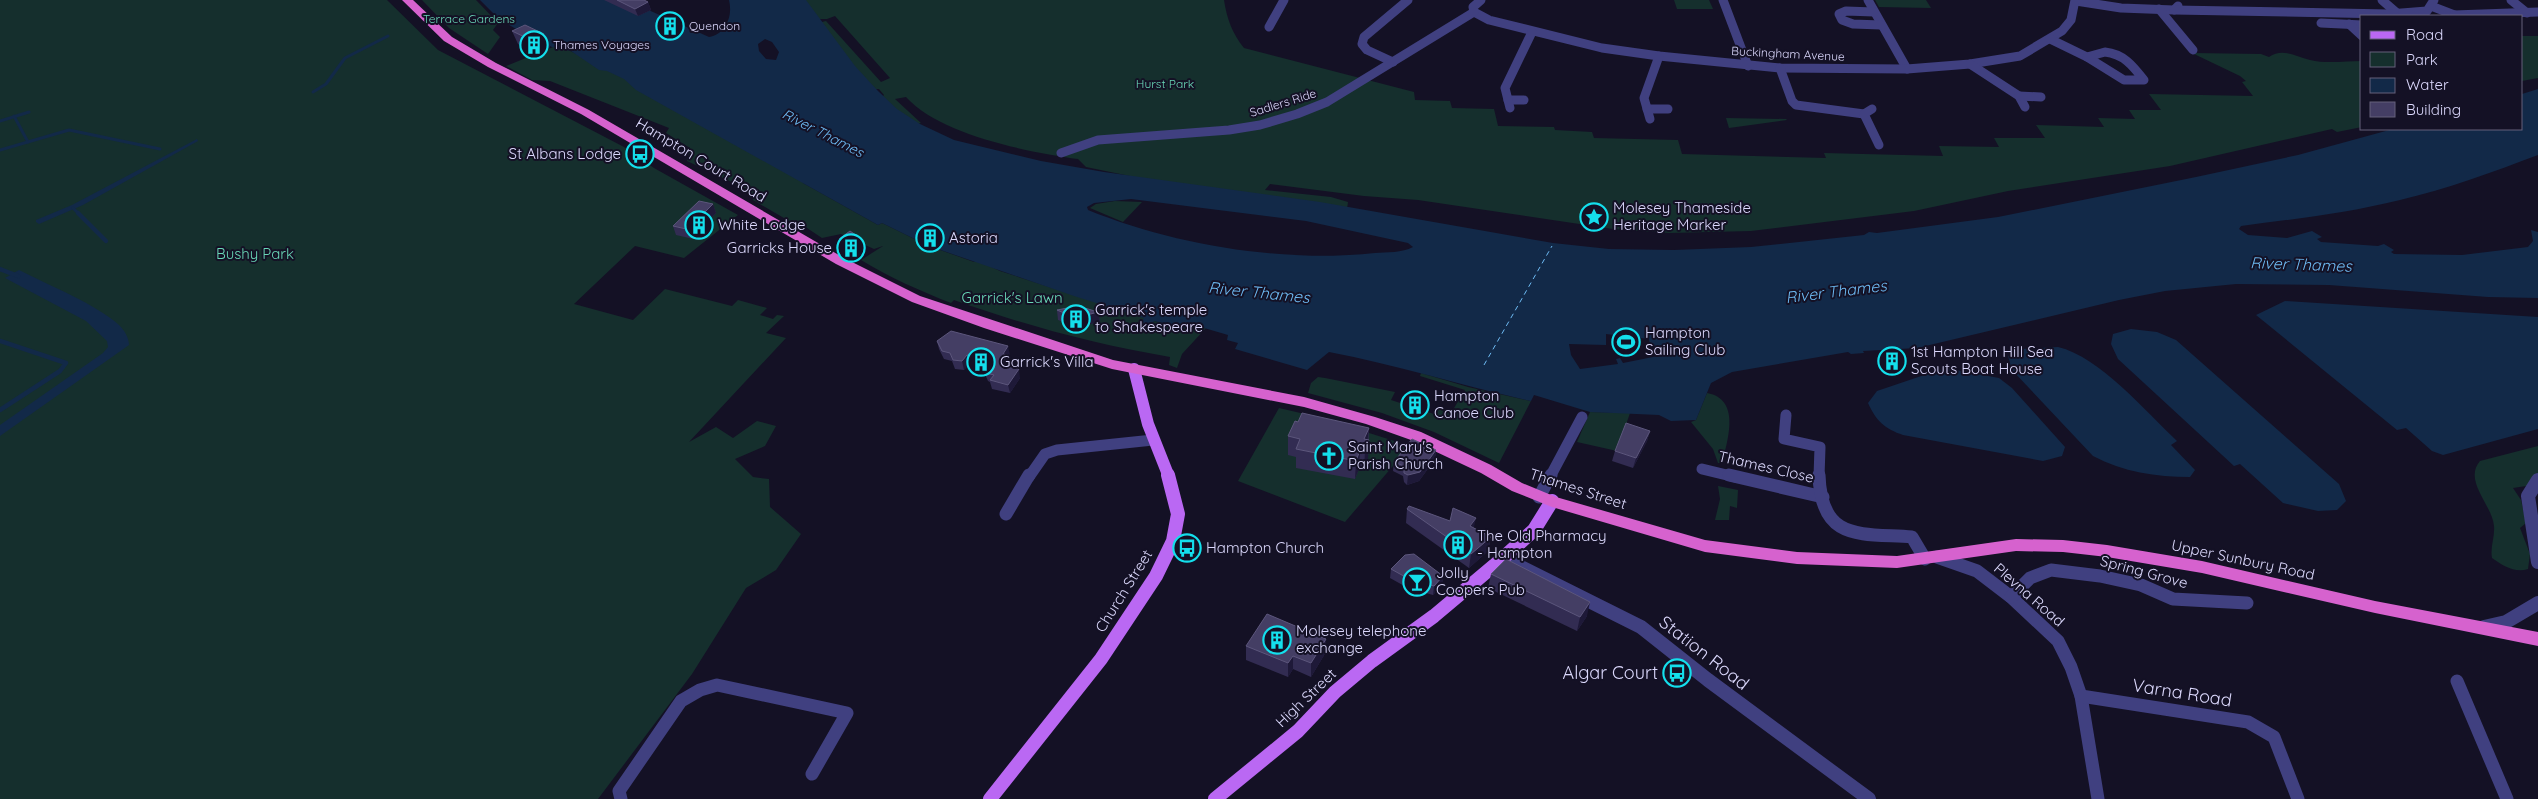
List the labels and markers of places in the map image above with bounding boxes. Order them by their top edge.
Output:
building icon: Quendon [655,11,685,41]
place label: Quendon [689,18,740,33]
building icon: Thames Voyages [519,30,549,60]
place label: Thames Voyages [553,37,650,52]
bus stop icon: St Albans Lodge [625,139,655,169]
place label: St Albans Lodge [509,144,621,163]
place label: Molesey Thameside Heritage Marker [1613,198,1751,234]
place icon: Molesey Thameside Heritage Marker [1579,202,1609,232]
building icon: White Lodge [684,210,714,240]
place label: White Lodge [718,215,805,234]
building icon: Astoria [915,223,945,253]
place label: Astoria [949,228,998,247]
building icon: Garricks House [836,233,866,263]
place label: Garricks House [727,238,832,257]
place label: Garrick's temple to Shakespeare [1095,300,1207,336]
building icon: Garrick's temple to Shakespeare [1061,304,1091,334]
place label: Hampton Sailing Club [1645,323,1725,359]
sports icon: Hampton Sailing Club [1611,327,1641,357]
place label: 1st Hampton Hill Sea Scouts Boat House [1911,342,2053,378]
building icon: 1st Hampton Hill Sea Scouts Boat House [1877,346,1907,376]
building icon: Garrick's Villa [966,347,996,377]
place label: Garrick's Villa [1000,352,1093,371]
place label: Hampton Canoe Club [1434,386,1514,422]
building icon: Hampton Canoe Club [1400,390,1430,420]
place label: Saint Mary's Parish Church [1348,437,1443,473]
church icon: Saint Mary's Parish Church [1314,441,1344,471]
place label: The Old Pharmacy - Hampton [1477,526,1607,562]
building icon: The Old Pharmacy - Hampton [1443,530,1473,560]
bus stop icon: Hampton Church [1172,533,1202,563]
place label: Hampton Church [1206,538,1324,557]
place label: Jolly Coopers Pub [1436,563,1525,599]
bar icon: Jolly Coopers Pub [1402,567,1432,597]
place label: Molesey telephone exchange [1296,621,1426,657]
building icon: Molesey telephone exchange [1262,625,1292,655]
bus stop icon: Algar Court [1662,658,1692,688]
place label: Algar Court [1563,661,1658,684]

